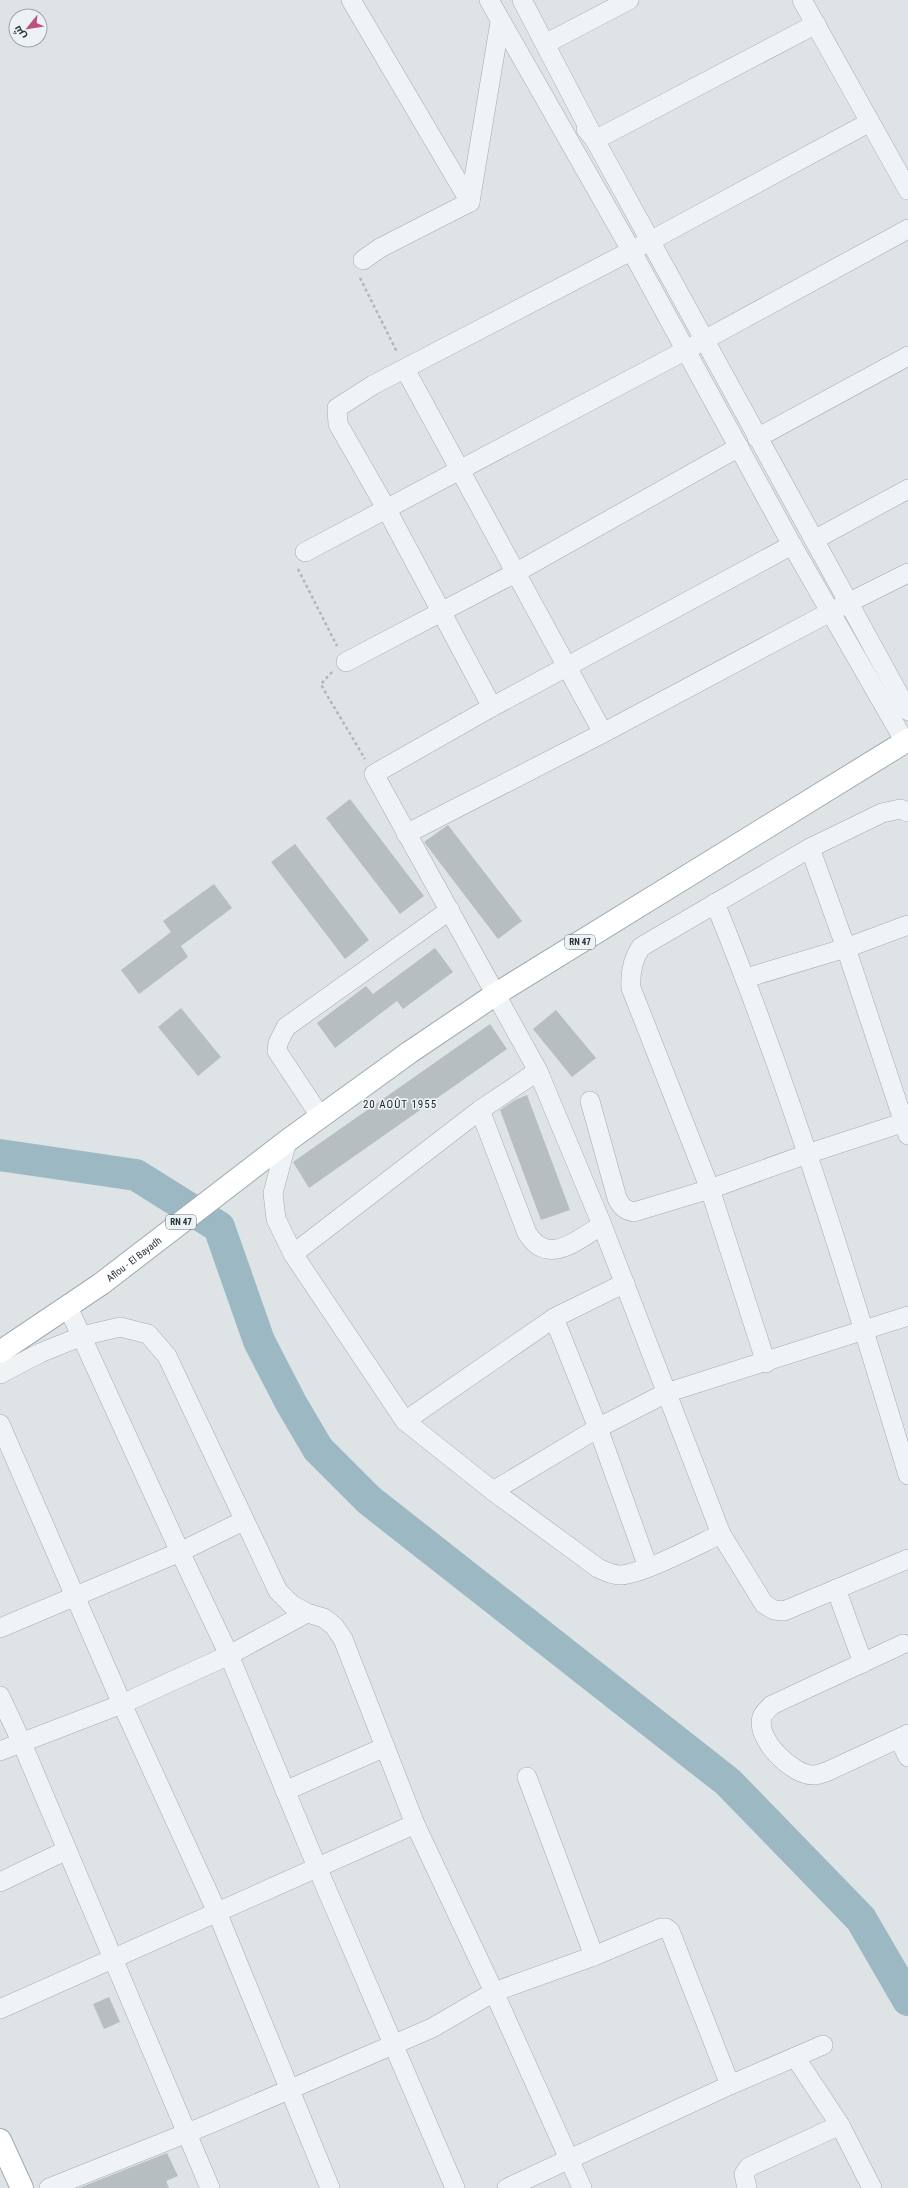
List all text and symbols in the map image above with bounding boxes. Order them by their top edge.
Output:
north arrow [8,8,48,48]
text: ش [11,23,29,42]
road number: RN 47 [565,935,595,949]
district label: 20 AOÛT 1955 [363,1098,437,1111]
road number: RN 47 [166,1215,196,1229]
street label: Aflou - El Bayadh [104,1234,163,1283]

